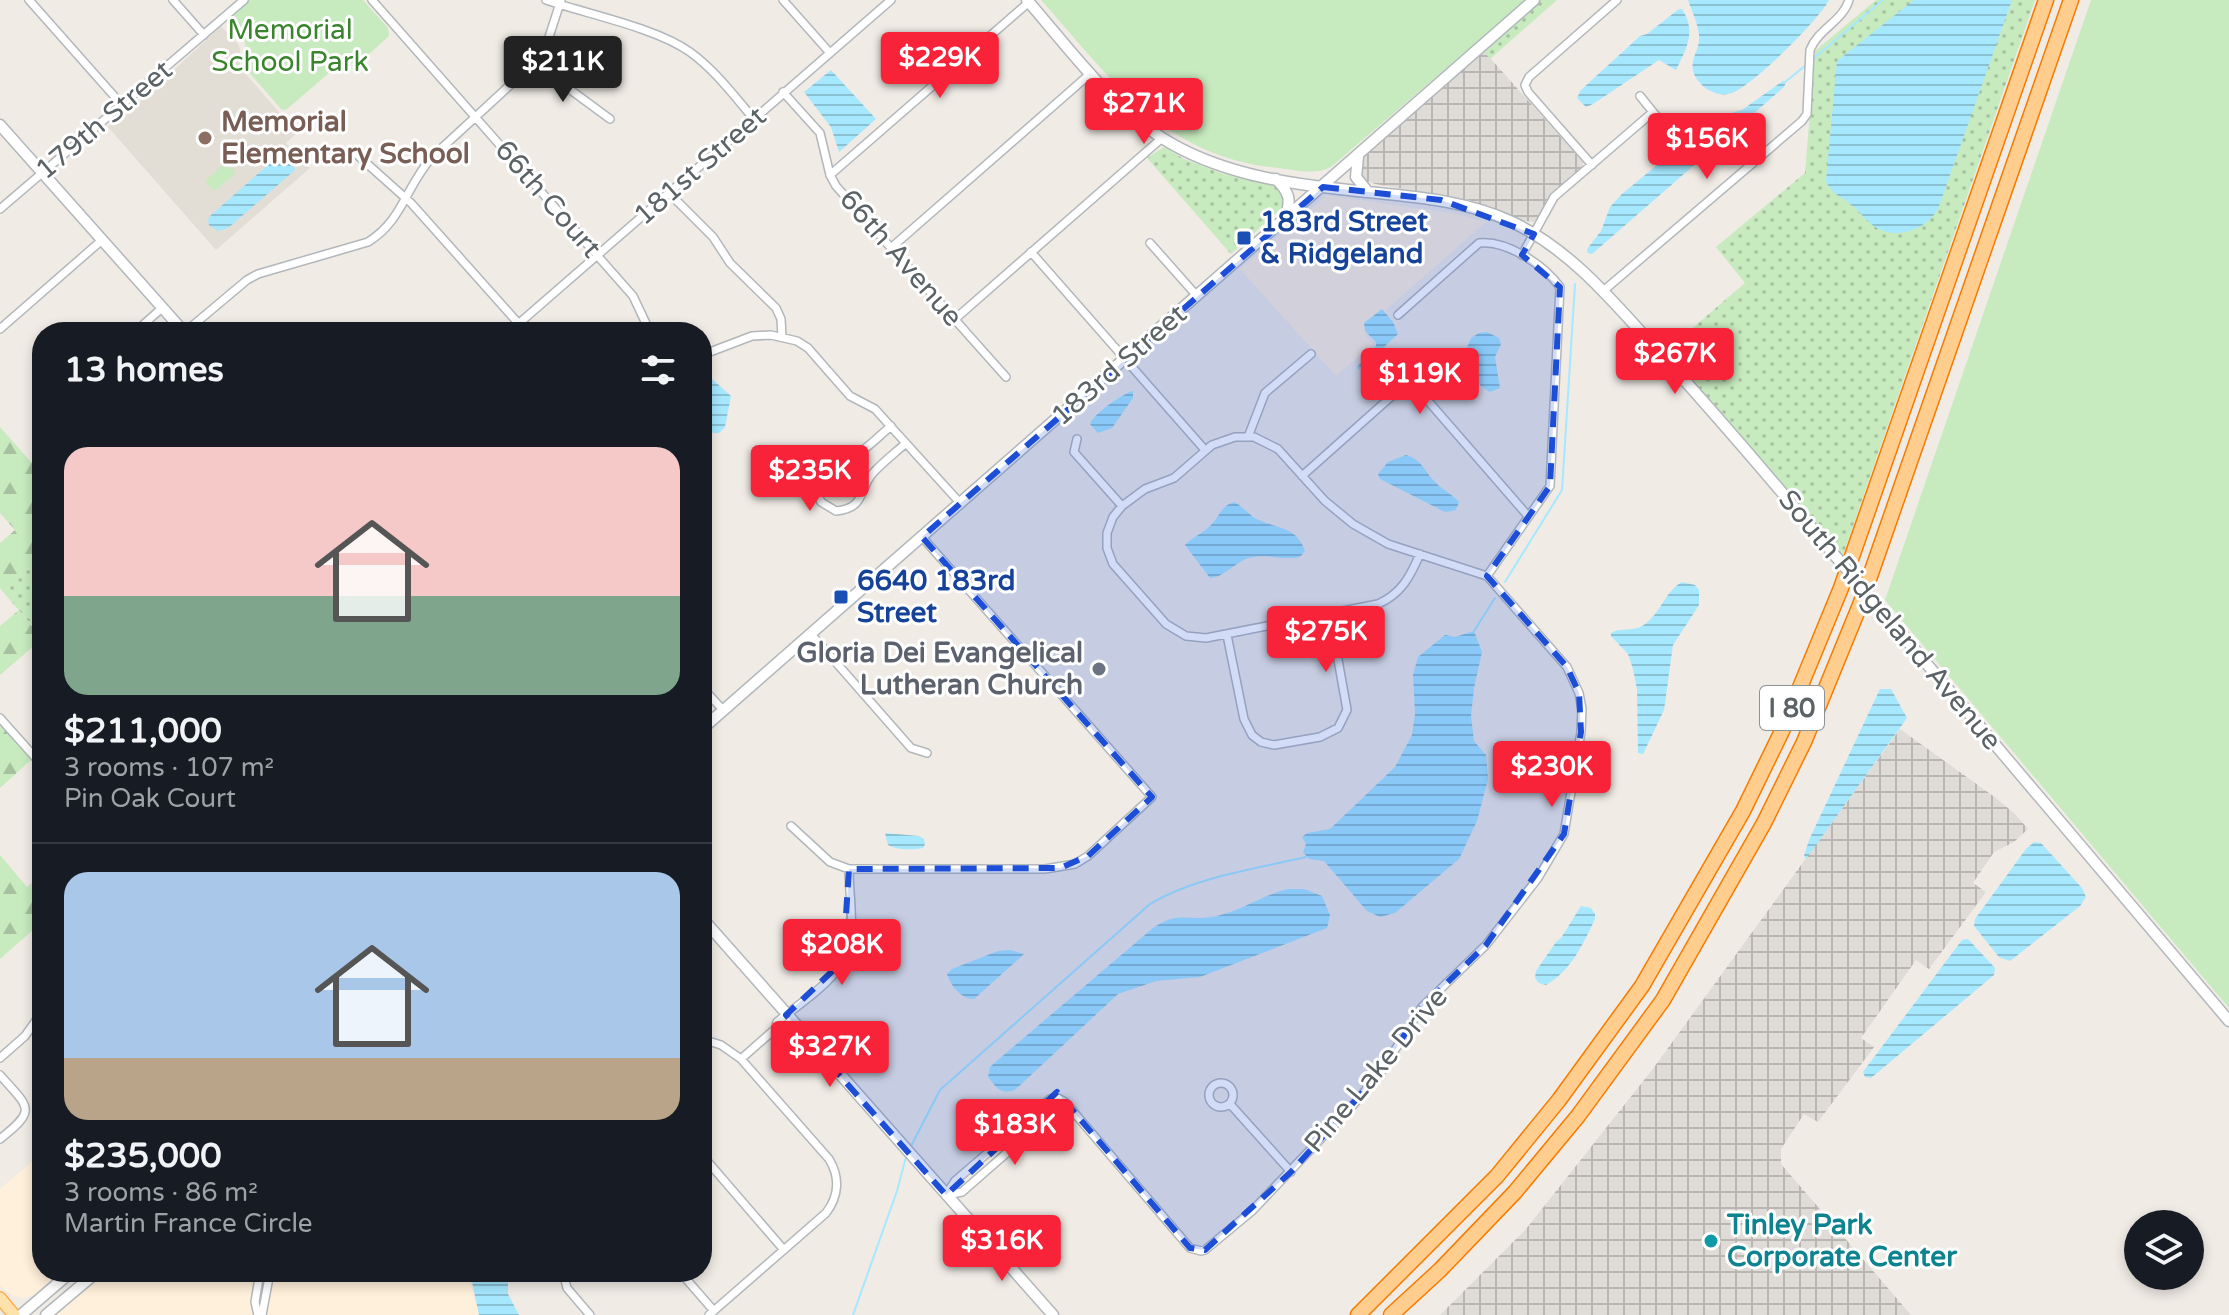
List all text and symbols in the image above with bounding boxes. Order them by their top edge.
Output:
park label: Memorial School Park [211,13,369,79]
pin: $229K [884,32,996,100]
pin: $211K [507,36,619,104]
text: $229K [899,42,981,73]
text: $211K [522,46,604,77]
street label: 179th Street [29,53,179,187]
pin: $271K [1088,78,1200,146]
text: $271K [1103,88,1185,119]
street label: 181st Street [627,99,773,233]
place label: Memorial Elementary School [221,105,470,171]
pin: $156K [1651,113,1763,181]
text: $156K [1666,123,1748,154]
marker: Memorial Elementary School [196,129,214,147]
street label: 66th Court [488,133,608,265]
street label: 66th Avenue [832,183,970,333]
place label: 183rd Street & Ridgeland [1260,205,1428,271]
marker: 183rd Street & Ridgeland [1235,229,1253,247]
street label: 183rd Street [1044,297,1194,433]
pin: $267K [1619,328,1731,396]
text: $267K [1634,338,1716,369]
icon: filters [636,348,680,392]
pin: $119K [1364,348,1476,416]
text: 13 homes [64,350,224,391]
text: $119K [1379,358,1461,389]
pin: $235K [754,445,866,513]
text: $235K [769,455,851,486]
street label: South Ridgeland Avenue [1771,483,2009,757]
icon: home [300,499,444,643]
place label: 6640 183rd Street [857,564,1015,630]
marker: 6640 183rd Street [832,588,850,606]
pin: $275K [1270,606,1382,674]
text: $275K [1285,616,1367,647]
place label: Gloria Dei Evangelical Lutheran Church [797,636,1083,702]
marker: Gloria Dei Evangelical Lutheran Church [1090,660,1108,678]
road number: I 80 [1760,686,1824,730]
text: $211,000 [64,711,222,752]
pin: $230K [1496,741,1608,809]
text: $230K [1511,751,1593,782]
text: 3 rooms · 107 m² [64,752,274,783]
text: Pin Oak Court [64,783,236,814]
pin: $208K [786,919,898,987]
icon: home [300,924,444,1068]
text: $208K [801,929,883,960]
street label: Pine Lake Drive [1297,981,1455,1159]
pin: $327K [774,1021,886,1089]
text: $327K [789,1031,871,1062]
pin: $183K [959,1099,1071,1167]
text: $183K [974,1109,1056,1140]
text: $235,000 [64,1136,222,1177]
text: 3 rooms · 86 m² [64,1177,258,1208]
text: Martin France Circle [64,1208,313,1239]
place label: Tinley Park Corporate Center [1726,1208,1958,1274]
map controls [2124,1210,2204,1290]
button: layers [2124,1210,2204,1290]
pin: $316K [946,1215,1058,1283]
text: $316K [961,1225,1043,1256]
marker: Tinley Park Corporate Center [1702,1232,1720,1250]

